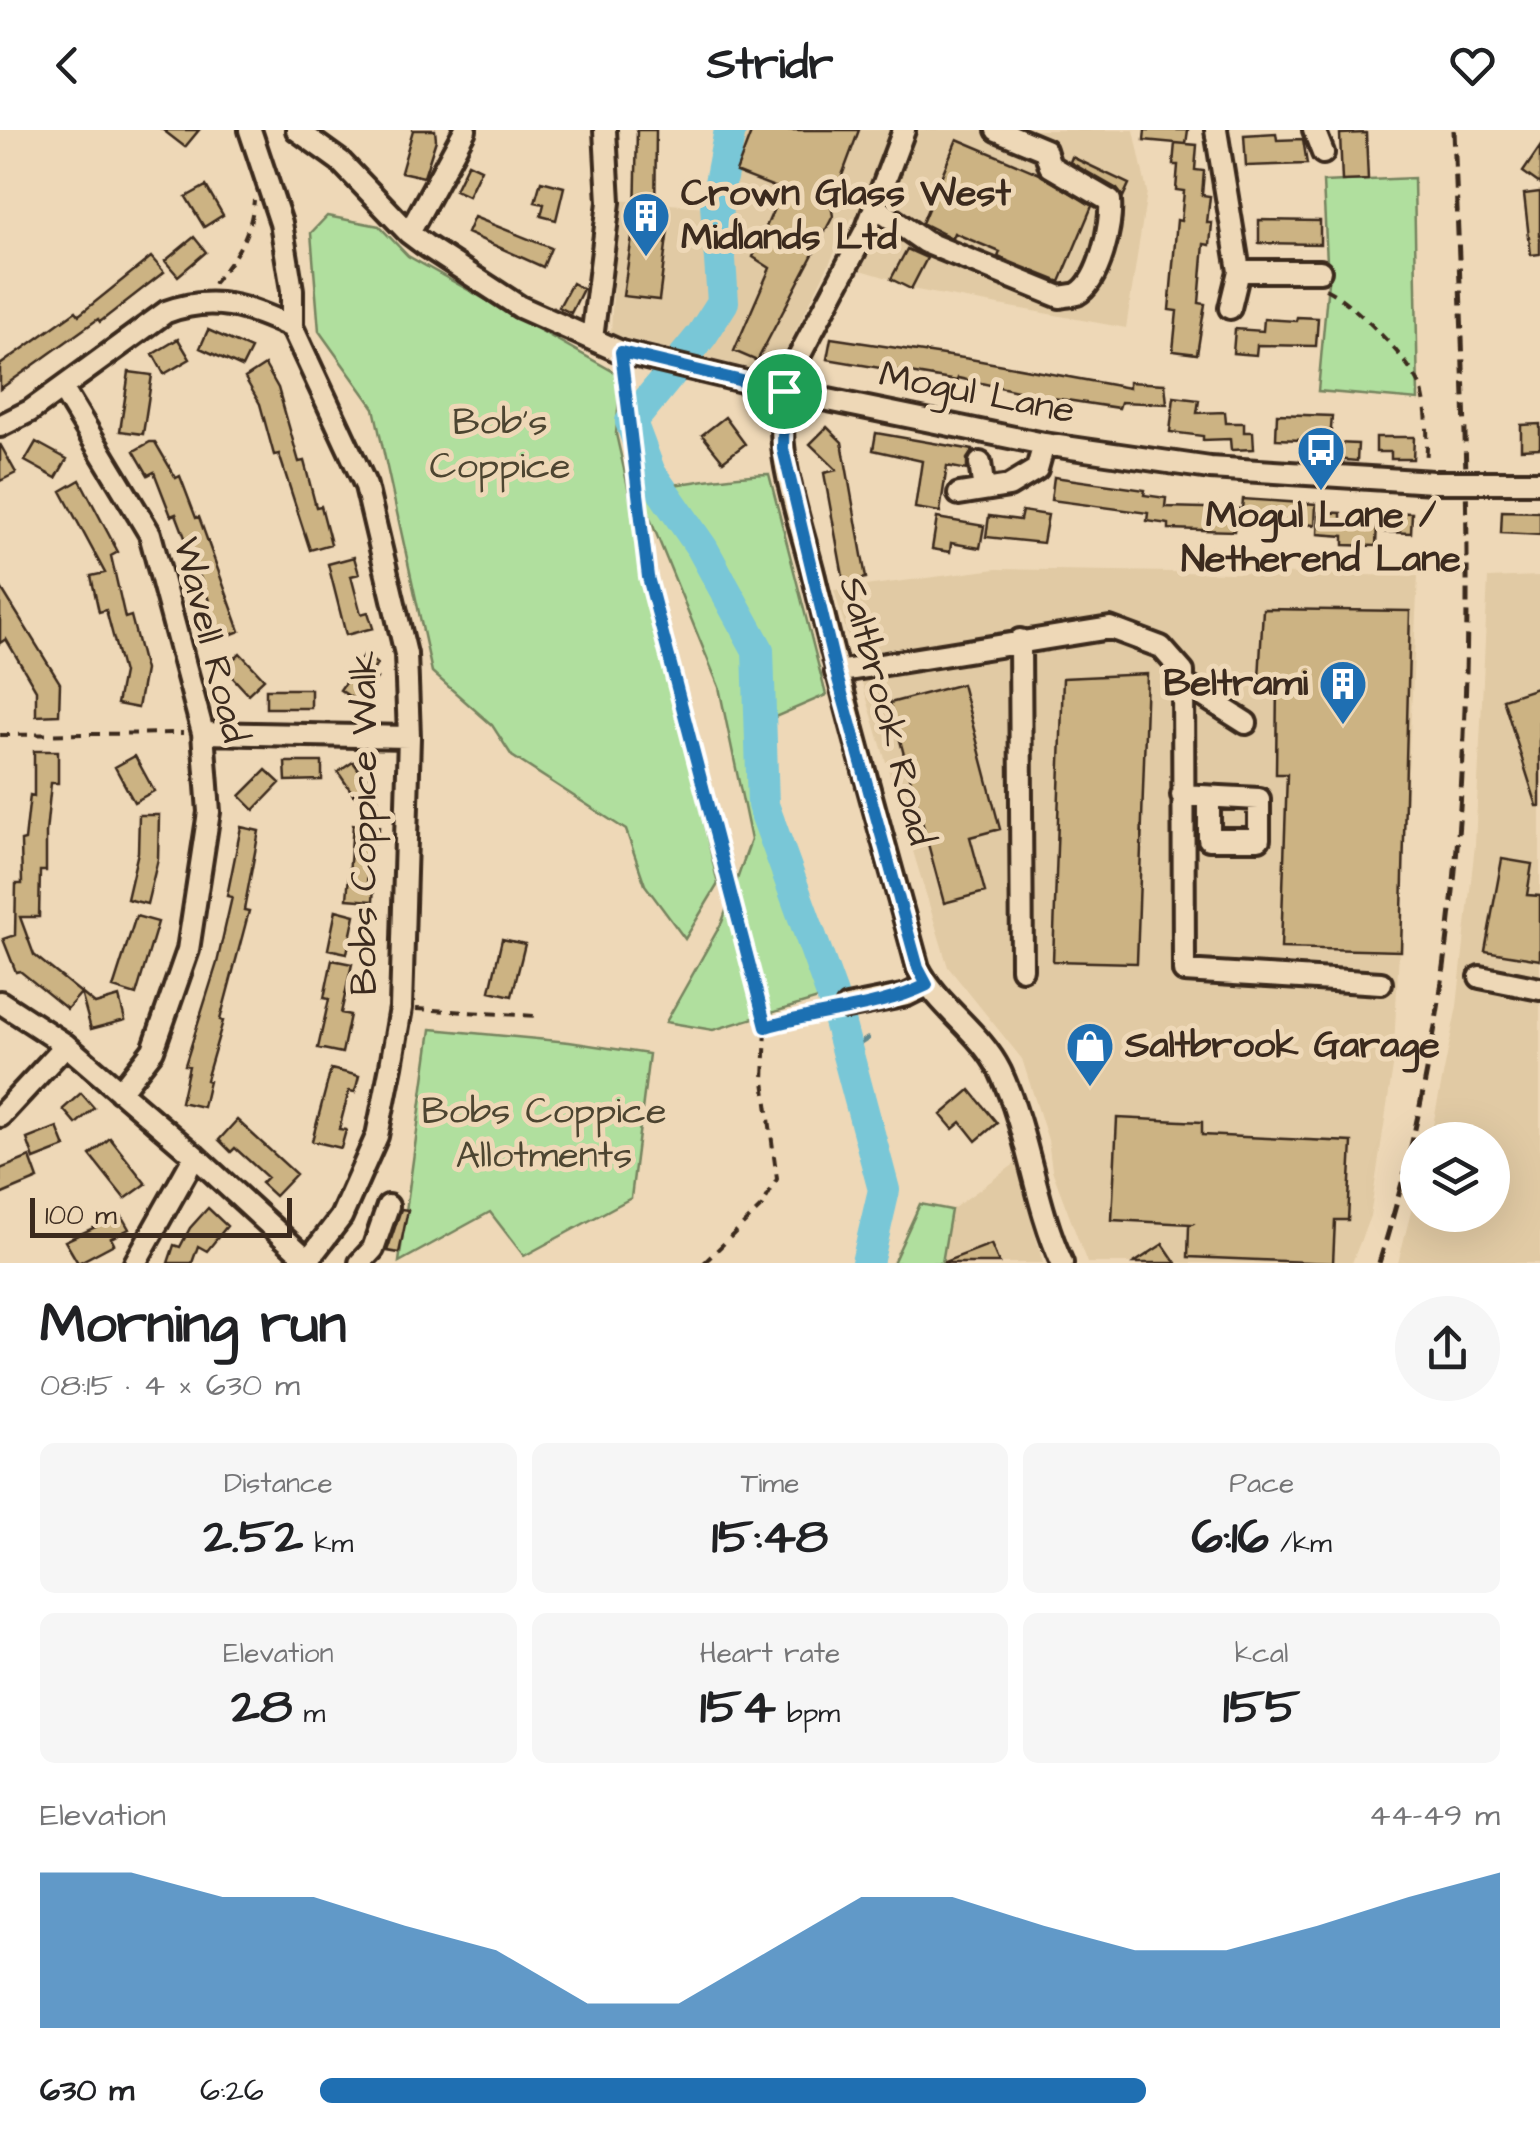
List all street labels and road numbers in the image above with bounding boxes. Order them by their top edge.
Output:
street label: Mogul Lane [875,349,1079,437]
street label: Wavell Road [159,532,261,748]
street label: Saltbrook Road [825,571,947,851]
street label: Bobs Coppice Walk [339,651,391,995]

